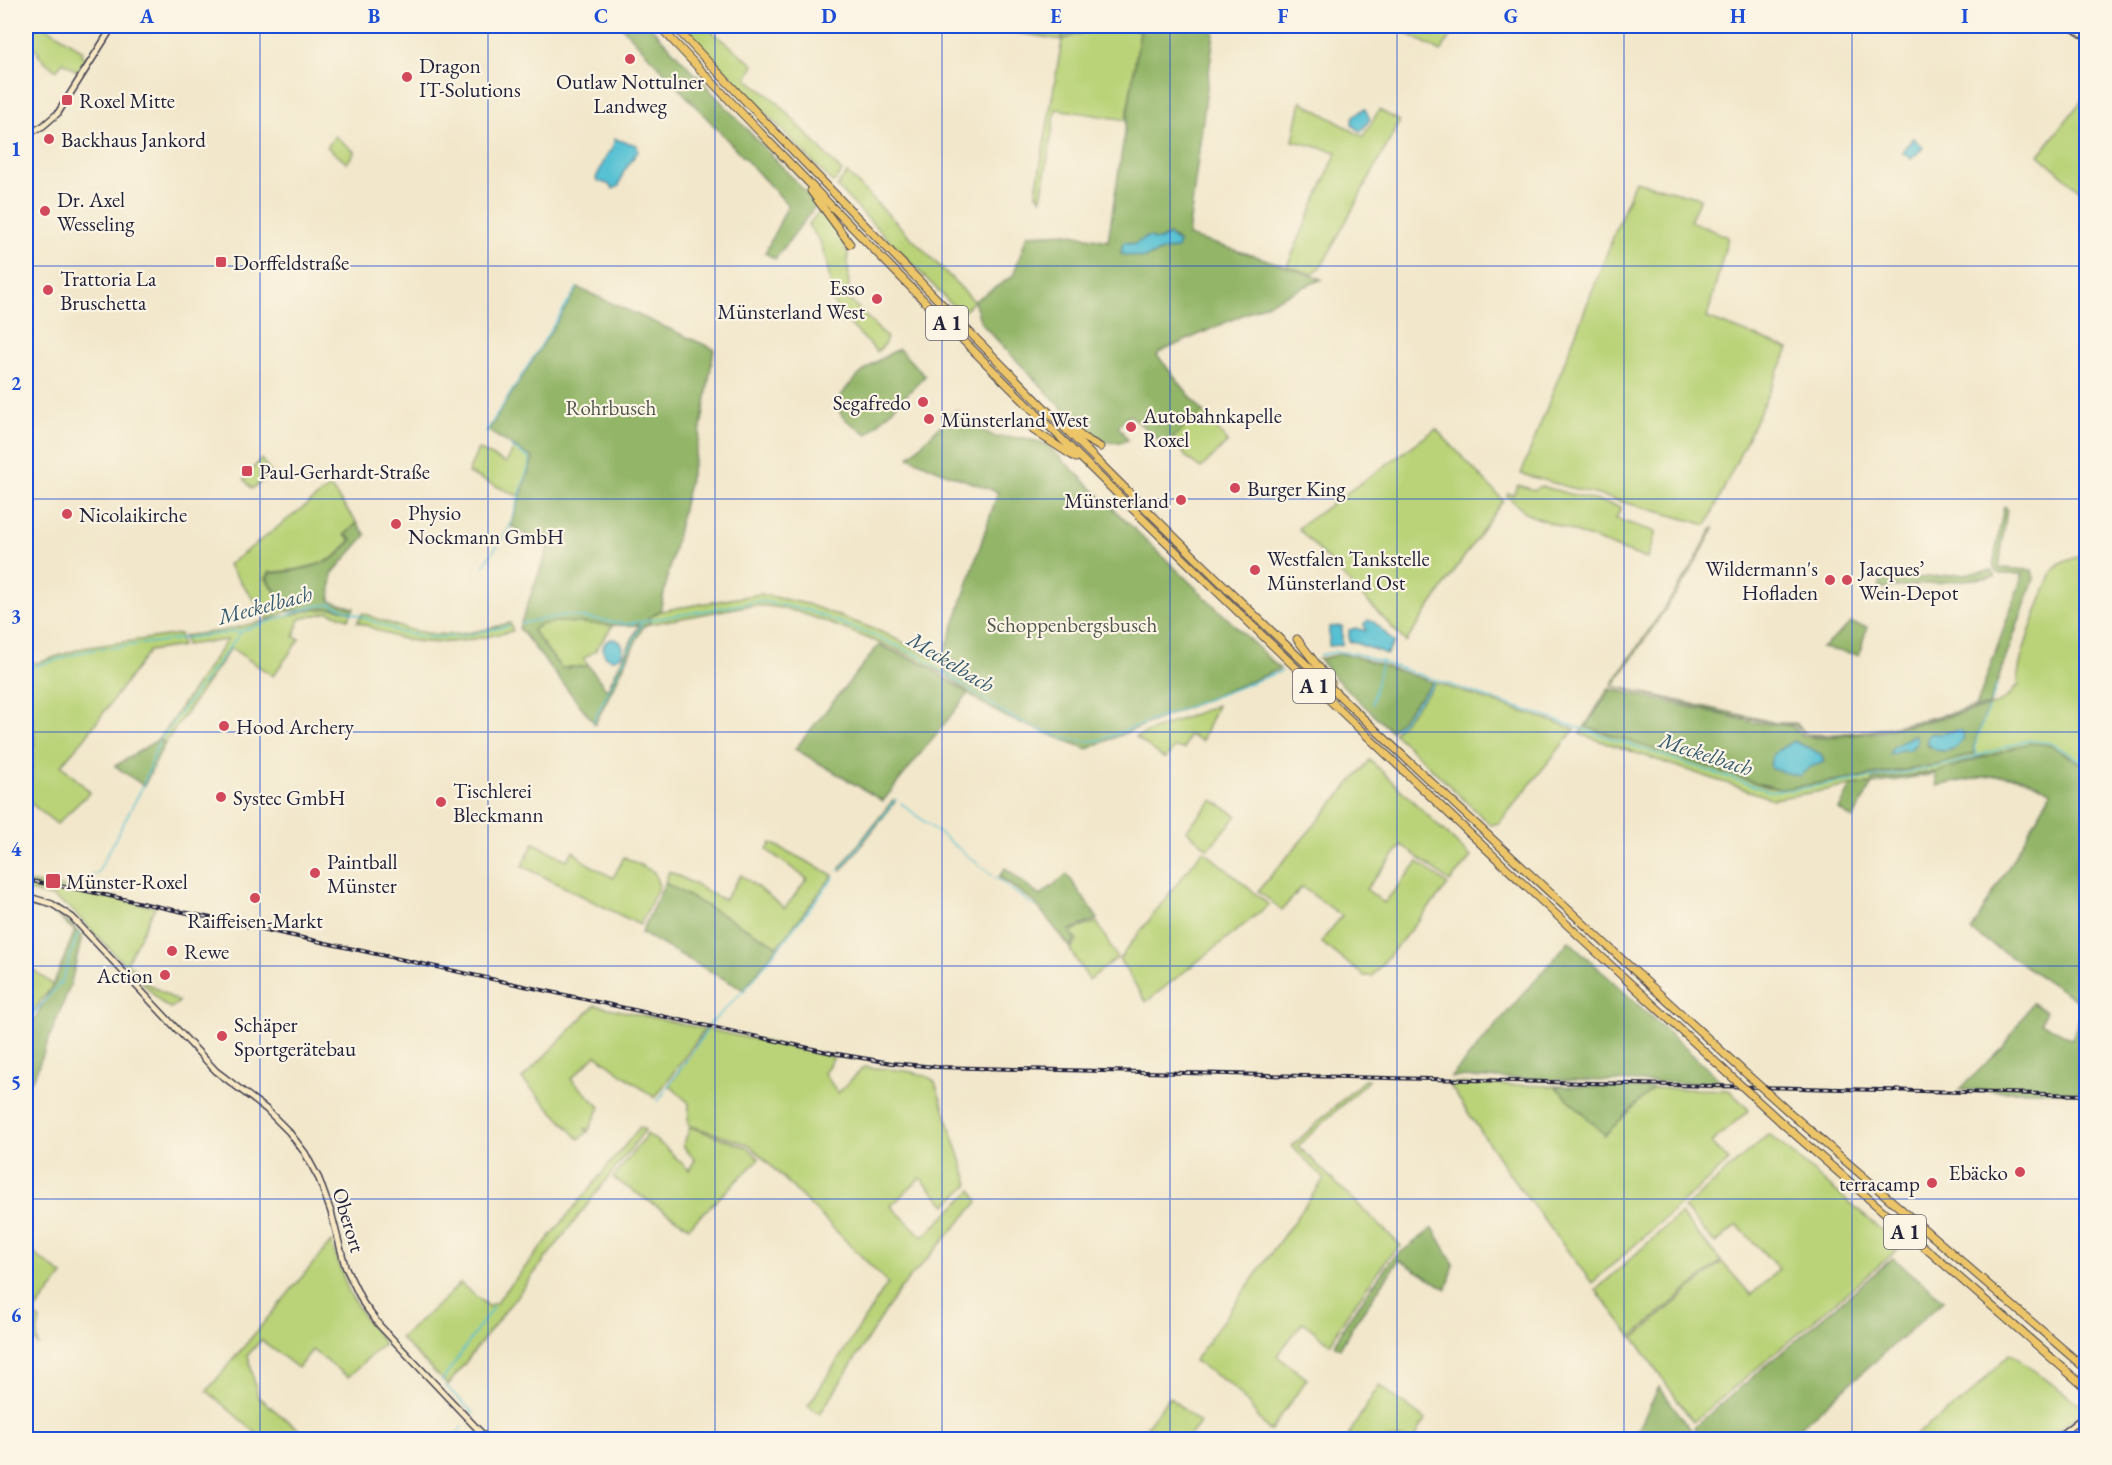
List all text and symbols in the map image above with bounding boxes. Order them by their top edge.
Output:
text: A [139,3,155,29]
text: B [368,3,380,29]
text: C [594,3,608,29]
text: D [821,3,837,29]
text: E [1050,3,1062,29]
text: F [1278,3,1289,29]
text: G [1504,3,1518,29]
text: H [1730,3,1746,29]
text: I [1961,3,1969,29]
place label: Dragon IT-Solutions [419,52,521,103]
marker: Outlaw Nottulner Landweg [623,52,637,66]
place label: Outlaw Nottulner Landweg [556,68,704,119]
marker: Dragon IT-Solutions [400,70,414,84]
place label: Roxel Mitte [79,87,175,114]
marker: Roxel Mitte [60,93,74,107]
place label: Backhaus Jankord [61,126,206,153]
marker: Backhaus Jankord [42,132,56,146]
text: 1 [11,136,21,162]
place label: Dr. Axel Wesseling [57,186,135,237]
marker: Dr. Axel Wesseling [38,204,52,218]
place label: Dorffeldstraße [233,249,349,276]
marker: Dorffeldstraße [214,255,228,269]
place label: Trattoria La Bruschetta [60,265,157,316]
place label: Esso Münsterland West [717,274,865,325]
marker: Trattoria La Bruschetta [41,283,55,297]
marker: Esso Münsterland West [870,292,884,306]
road number: A 1 [926,306,968,340]
text: 2 [11,370,22,396]
place label: Segafredo [833,389,911,416]
park label: Rohrbusch [566,394,657,421]
marker: Segafredo [916,395,930,409]
place label: Autobahnkapelle Roxel [1142,402,1282,453]
place label: Münsterland West [941,406,1089,433]
marker: Münsterland West [922,412,936,426]
marker: Autobahnkapelle Roxel [1124,420,1138,434]
place label: Paul-Gerhardt-Straße [259,458,430,485]
marker: Paul-Gerhardt-Straße [240,464,254,478]
place label: Burger King [1247,475,1346,502]
marker: Burger King [1228,481,1242,495]
place label: Münsterland [1064,487,1169,514]
marker: Münsterland [1174,493,1188,507]
place label: Physio Nockmann GmbH [408,499,564,550]
place label: Nicolaikirche [79,501,187,528]
marker: Nicolaikirche [60,507,74,521]
marker: Physio Nockmann GmbH [389,517,403,531]
place label: Westfalen Tankstelle Münsterland Ost [1267,545,1430,596]
place label: Wildermann's Hofladen [1705,555,1818,606]
place label: Jacques’ Wein-Depot [1857,555,1959,606]
marker: Westfalen Tankstelle Münsterland Ost [1248,563,1262,577]
marker: Wildermann's Hofladen [1823,573,1837,587]
marker: Jacques’ Wein-Depot [1840,573,1854,587]
water label: Meckelbach [213,578,316,632]
text: 3 [11,603,21,629]
park label: Schoppenbergsbusch [987,611,1157,638]
water label: Meckelbach [900,624,1000,699]
road number: A 1 [1293,669,1335,703]
place label: Hood Archery [236,713,355,740]
marker: Hood Archery [217,719,231,733]
water label: Meckelbach [1654,725,1757,783]
place label: Tischlerei Bleckmann [453,777,544,828]
place label: Systec GmbH [233,784,346,811]
marker: Systec GmbH [214,790,228,804]
marker: Tischlerei Bleckmann [434,795,448,809]
text: 4 [11,836,22,862]
place label: Paintball Münster [327,848,398,899]
marker: Paintball Münster [308,866,322,880]
place label: Münster-Roxel [66,868,188,895]
marker: Münster-Roxel [44,872,62,890]
marker: Raiffeisen-Markt [248,891,262,905]
place label: Raiffeisen-Markt [187,907,323,934]
place label: Rewe [184,938,229,965]
marker: Rewe [165,944,179,958]
place label: Action [96,962,153,989]
marker: Action [158,968,172,982]
place label: Schäper Sportgerätebau [234,1011,356,1062]
marker: Schäper Sportgerätebau [215,1029,229,1043]
text: 5 [11,1069,21,1095]
place label: Ebäcko [1949,1159,2008,1186]
marker: Ebäcko [2013,1165,2027,1179]
place label: terracamp [1839,1170,1920,1197]
marker: terracamp [1925,1176,1939,1190]
street label: Oberort [326,1184,372,1256]
road number: A 1 [1884,1215,1926,1249]
text: 6 [11,1302,22,1328]

